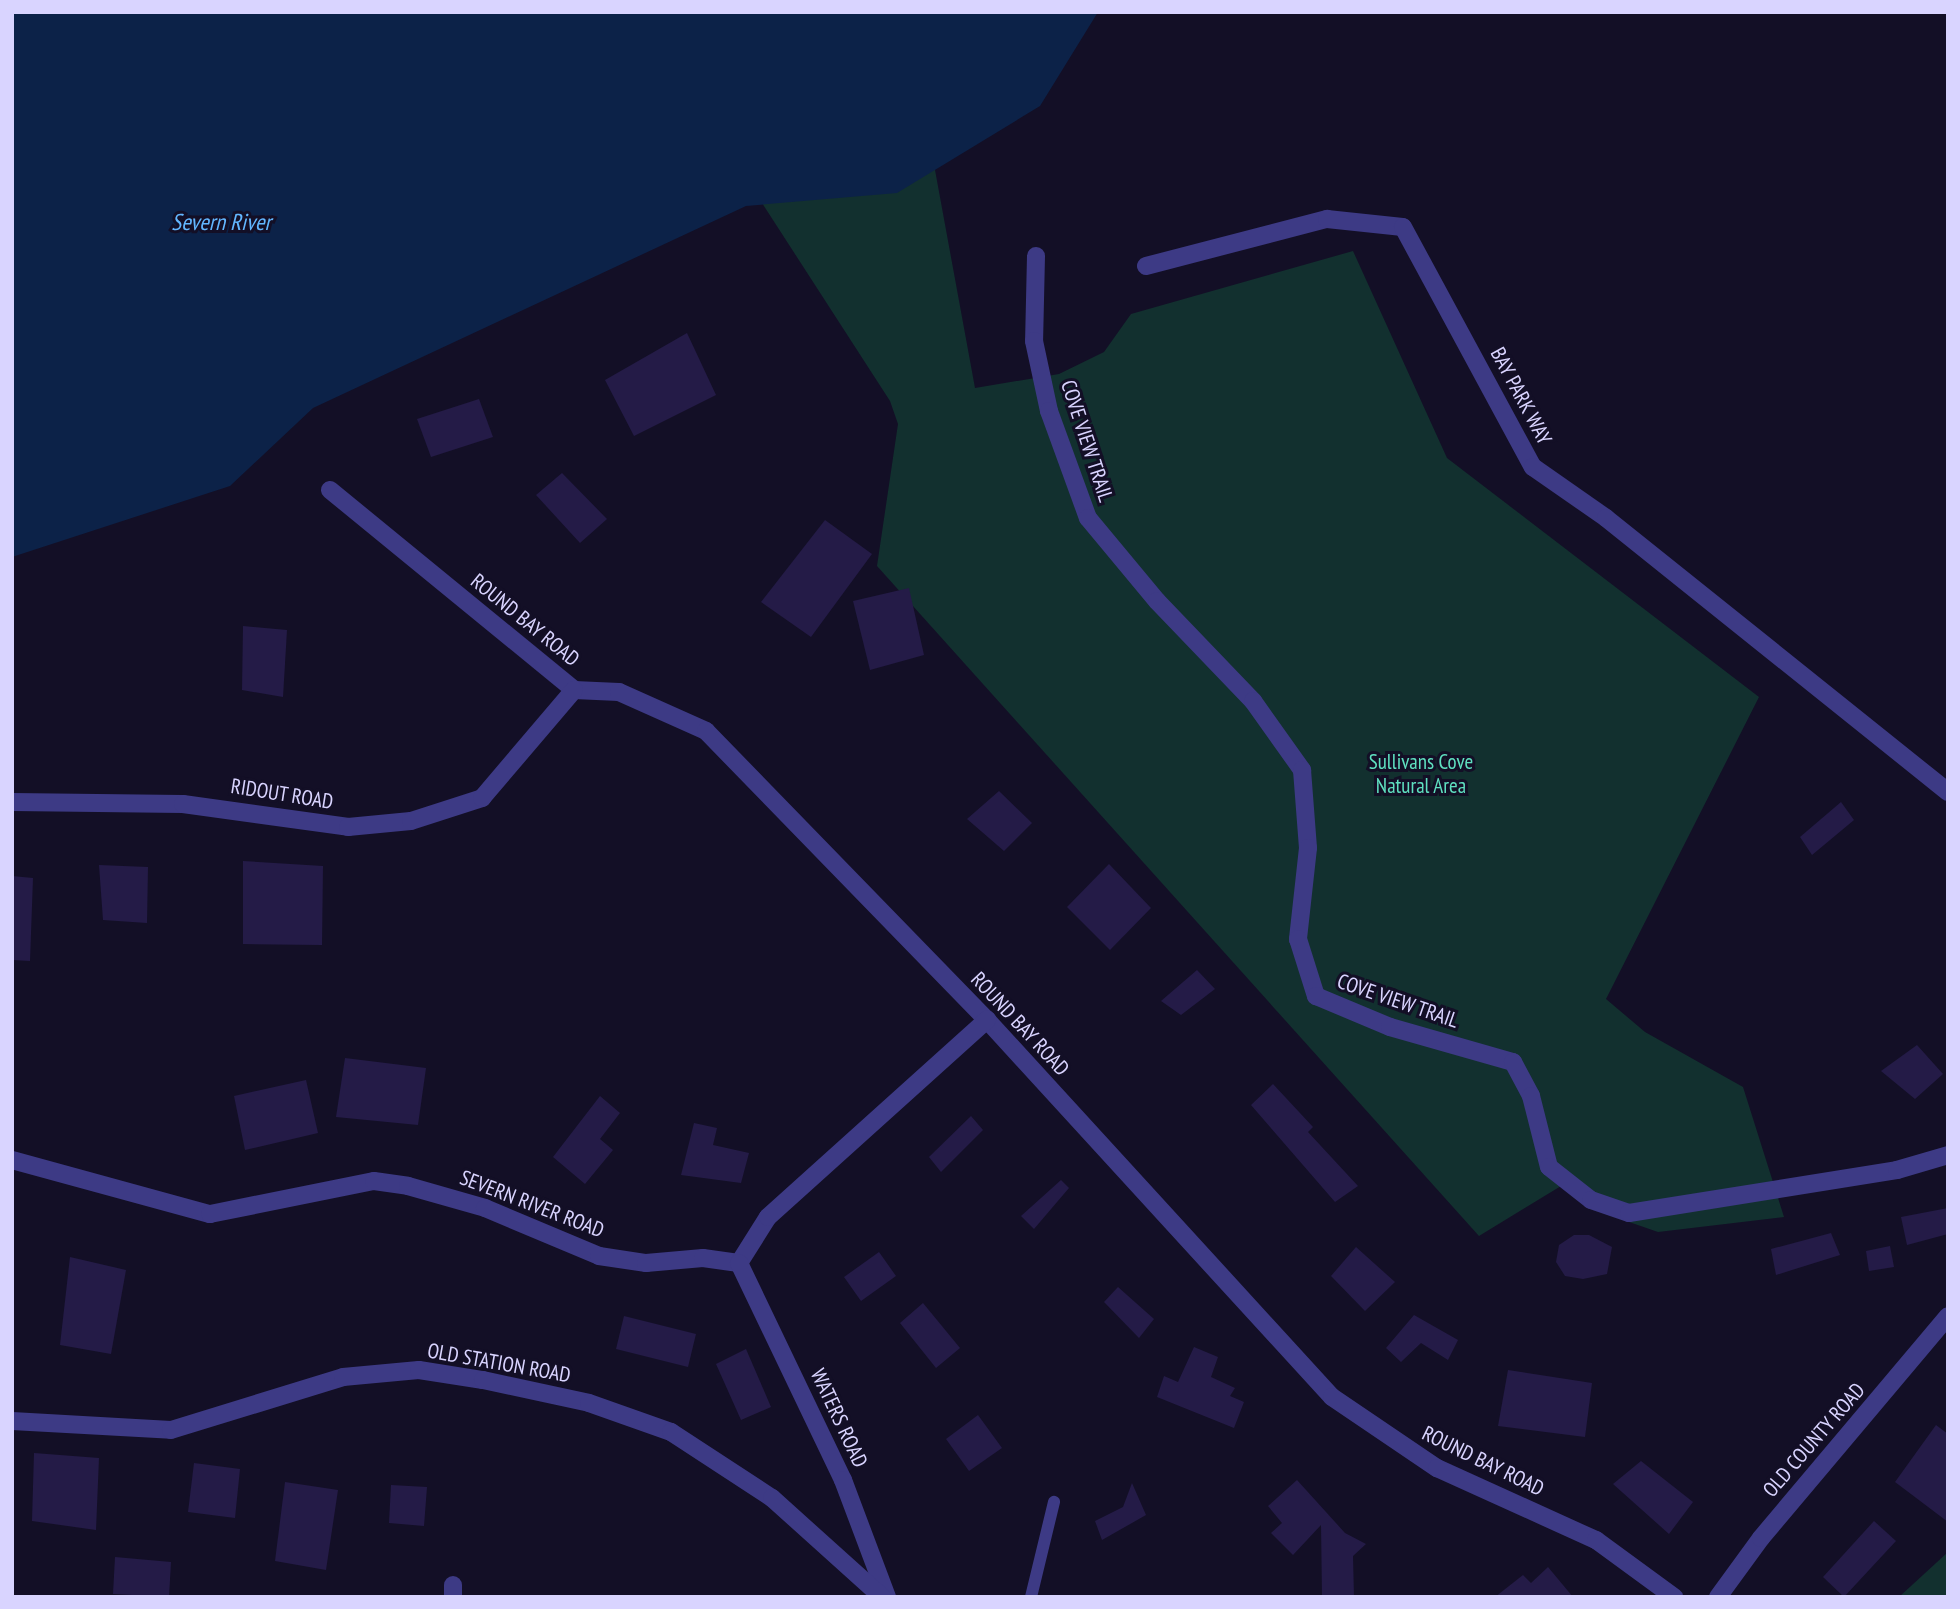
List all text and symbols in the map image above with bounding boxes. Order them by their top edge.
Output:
water label: Severn River [171,208,271,236]
street label: BAY PARK WAY [1485,343,1557,449]
street label: COVE VIEW TRAIL [1055,376,1119,506]
street label: ROUND BAY ROAD [465,568,585,672]
park label: Sullivans Cove Natural Area [1369,749,1473,799]
street label: RIDOUT ROAD [229,773,335,815]
street label: ROUND BAY ROAD [965,967,1075,1081]
street label: COVE VIEW TRAIL [1333,968,1463,1034]
street label: SEVERN RIVER ROAD [456,1165,608,1243]
street label: OLD STATION ROAD [426,1338,572,1388]
street label: WATERS ROAD [805,1365,873,1471]
street label: OLD COUNTY ROAD [1758,1378,1870,1502]
street label: ROUND BAY ROAD [1418,1421,1548,1501]

